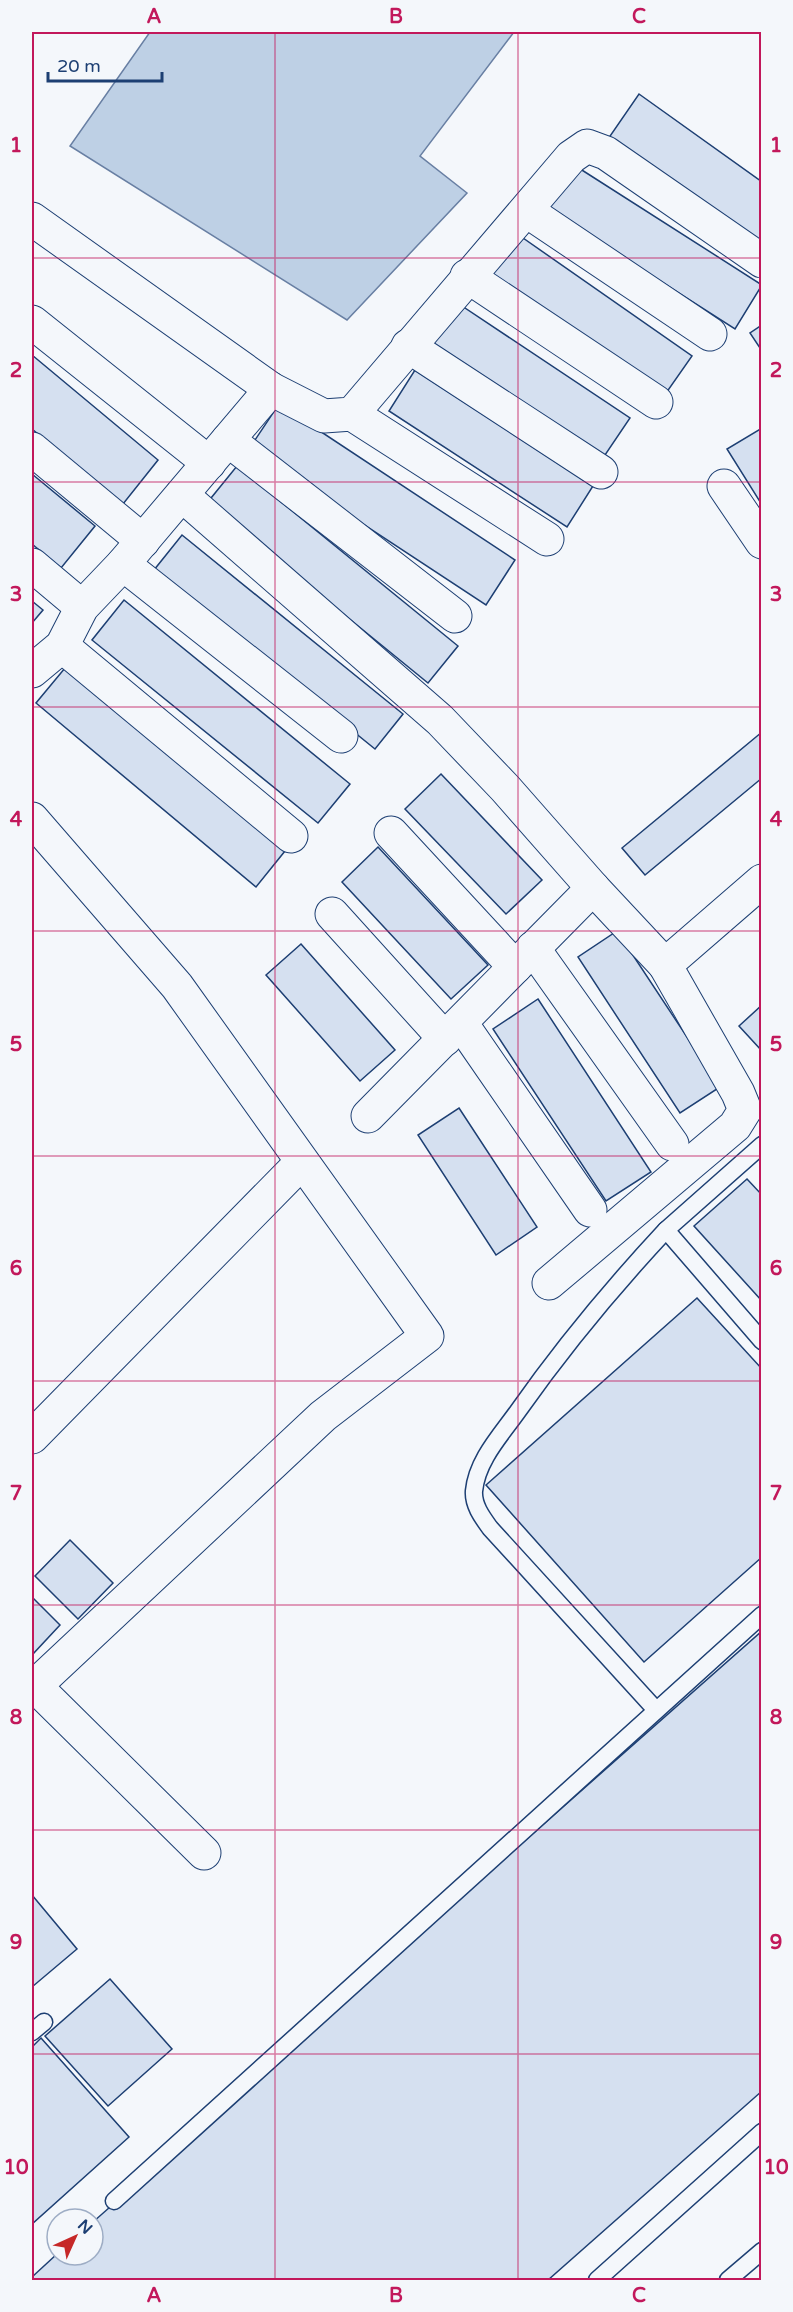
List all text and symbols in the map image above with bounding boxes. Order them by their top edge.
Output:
text: A [147,5,162,29]
text: B [389,5,403,29]
text: C [632,5,646,29]
scale bar [48,45,162,83]
text: 20 m [57,55,101,77]
text: 1 [10,134,22,158]
text: 1 [770,134,782,158]
text: 2 [10,359,22,383]
text: 2 [770,359,782,383]
text: 3 [10,583,22,607]
text: 3 [770,583,782,607]
text: 4 [10,808,23,832]
text: 4 [770,808,783,832]
text: 5 [10,1033,22,1057]
text: 5 [770,1033,782,1057]
text: 6 [10,1257,22,1281]
text: 6 [770,1257,782,1281]
text: 7 [10,1482,22,1506]
text: 7 [770,1482,782,1506]
text: 8 [10,1706,22,1730]
text: 8 [770,1706,782,1730]
text: 9 [10,1931,22,1955]
text: 9 [770,1931,782,1955]
text: 10 [3,2156,29,2180]
text: 10 [763,2156,789,2180]
north arrow [45,2207,105,2267]
text: N [73,2215,97,2239]
text: A [147,2284,162,2308]
text: B [389,2284,403,2308]
text: C [632,2284,646,2308]

